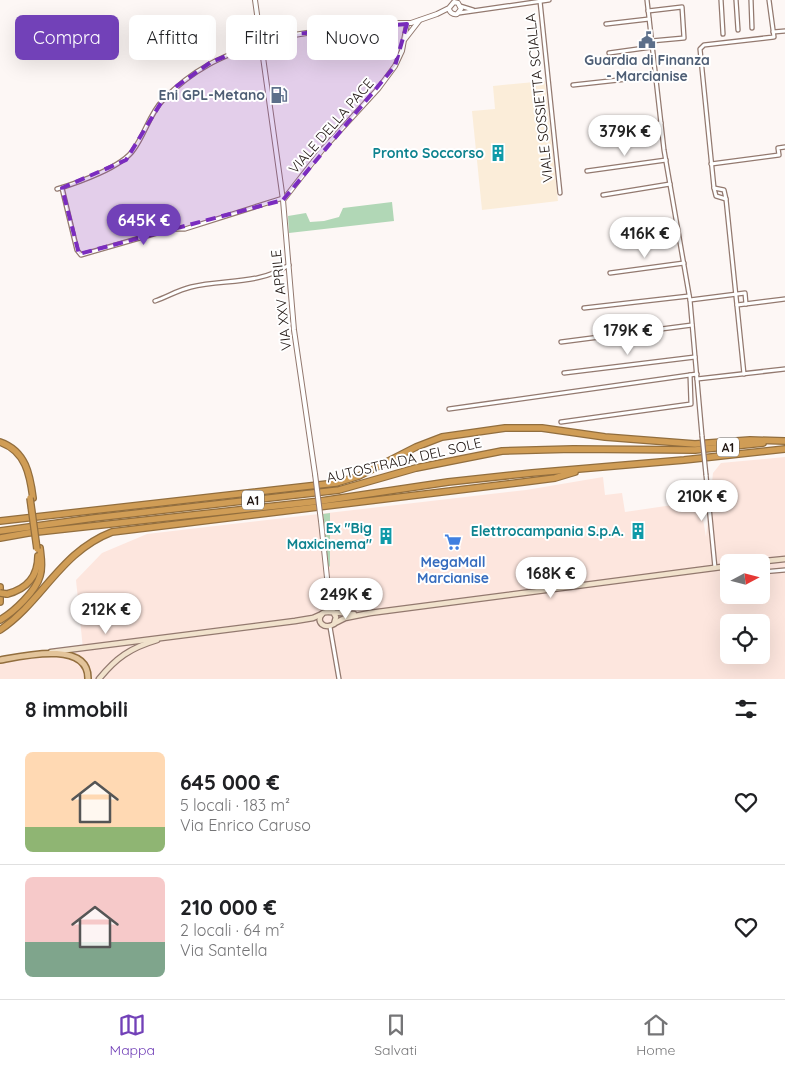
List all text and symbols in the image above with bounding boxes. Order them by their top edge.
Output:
street label: VIALE SOSSIETTA SCIALLA [521,13,557,183]
chip: Compra [15,15,119,60]
chip: Affitta [129,15,216,60]
chip: Filtri [226,15,297,60]
chip: Nuovo [307,15,398,60]
public building icon: Guardia di Finanza - Marcianise [637,30,657,50]
place label: Guardia di Finanza - Marcianise [584,51,710,85]
street label: VIALE DELLA PACE [285,74,377,177]
fuel station icon: Eni GPL-Metano [269,85,289,105]
place label: Eni GPL-Metano [159,86,265,104]
pin: 379K € [584,114,666,157]
text: 379K € [599,121,651,141]
building icon: Pronto Soccorso [488,143,508,163]
place label: Pronto Soccorso [372,144,484,162]
pin: 645K € [103,204,185,246]
text: 645K € [118,210,170,230]
pin: 416K € [604,216,686,259]
text: 416K € [621,223,670,243]
street label: VIA XXV APRILE [267,249,295,351]
pin: 179K € [587,314,669,356]
text: 179K € [603,320,653,340]
street label: AUTOSTRADA DEL SOLE [325,433,483,487]
road number: A1 [717,438,739,457]
pin: 210K € [661,480,743,522]
text: 210K € [677,486,727,506]
road number: A1 [242,490,264,510]
place label: Ex "Big Maxicinema" [287,519,372,553]
building icon: Elettrocampania S.p.A. [628,521,648,541]
place label: Elettrocampania S.p.A. [471,522,624,540]
building icon: Ex "Big Maxicinema" [376,526,396,546]
supermarket icon: MegaMall Marcianise [443,532,463,552]
place label: MegaMall Marcianise [417,553,489,587]
north arrow [720,554,770,604]
map controls [720,554,770,664]
pin: 168K € [510,556,592,599]
text: 168K € [527,563,575,583]
pin: 249K € [305,578,387,620]
text: 249K € [320,584,372,604]
pin: 212K € [65,592,147,635]
text: 212K € [81,599,131,619]
button: locate [720,614,770,664]
icon: filters [732,695,760,723]
text: 8 immobili [25,696,128,722]
text: 645 000 € [180,769,280,795]
icon: home [65,772,125,832]
icon: heart [732,788,760,816]
text: 5 locali · 183 m² [180,795,290,815]
text: Via Enrico Caruso [180,815,311,835]
text: 210 000 € [180,894,277,920]
icon: home [65,897,125,957]
icon: heart [732,913,760,941]
text: 2 locali · 64 m² [180,920,285,940]
text: Via Santella [180,940,268,960]
tab: Mappa [110,1011,155,1059]
tab: Salvati [374,1011,417,1059]
tab: Home [636,1011,675,1059]

